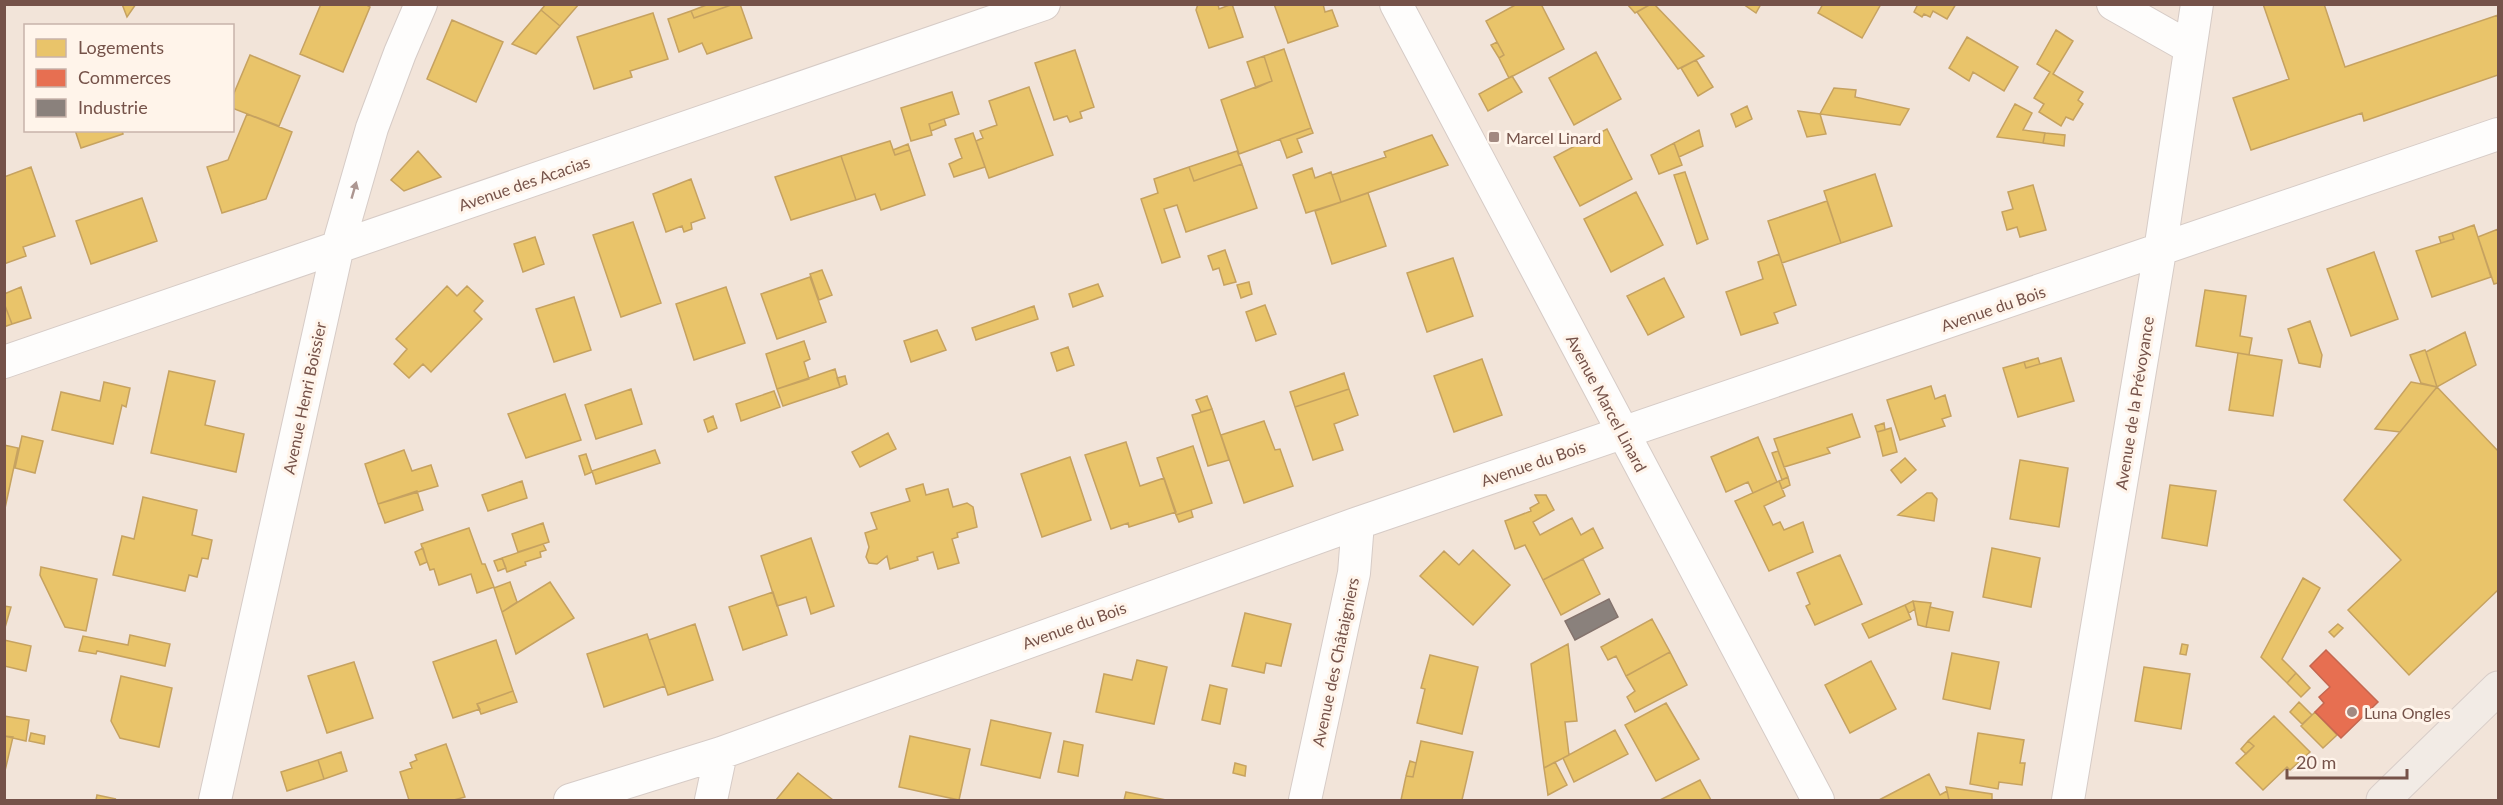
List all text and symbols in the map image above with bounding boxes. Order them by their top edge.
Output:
legend [24,24,234,132]
text: Logements [78,36,164,58]
text: Commerces [78,66,171,88]
text: Industrie [78,96,148,118]
place label: Marcel Linard [1506,128,1601,147]
marker: Marcel Linard [1487,130,1501,144]
street label: Avenue des Acacias [456,152,592,214]
one-way arrow [350,181,359,199]
street label: Avenue du Bois [1938,281,2048,335]
street label: Avenue de la Prévoyance [2111,315,2157,491]
street label: Avenue Henri Boissier [279,320,329,476]
street label: Avenue Marcel Linard [1563,331,1651,475]
street label: Avenue du Bois [1478,436,1588,490]
street label: Avenue des Châtaigniers [1308,575,1362,748]
street label: Avenue du Bois [1019,597,1129,653]
place label: Luna Ongles [2364,703,2451,722]
marker: Luna Ongles [2345,705,2359,719]
scale bar [2287,742,2407,780]
text: 20 m [2296,751,2336,773]

